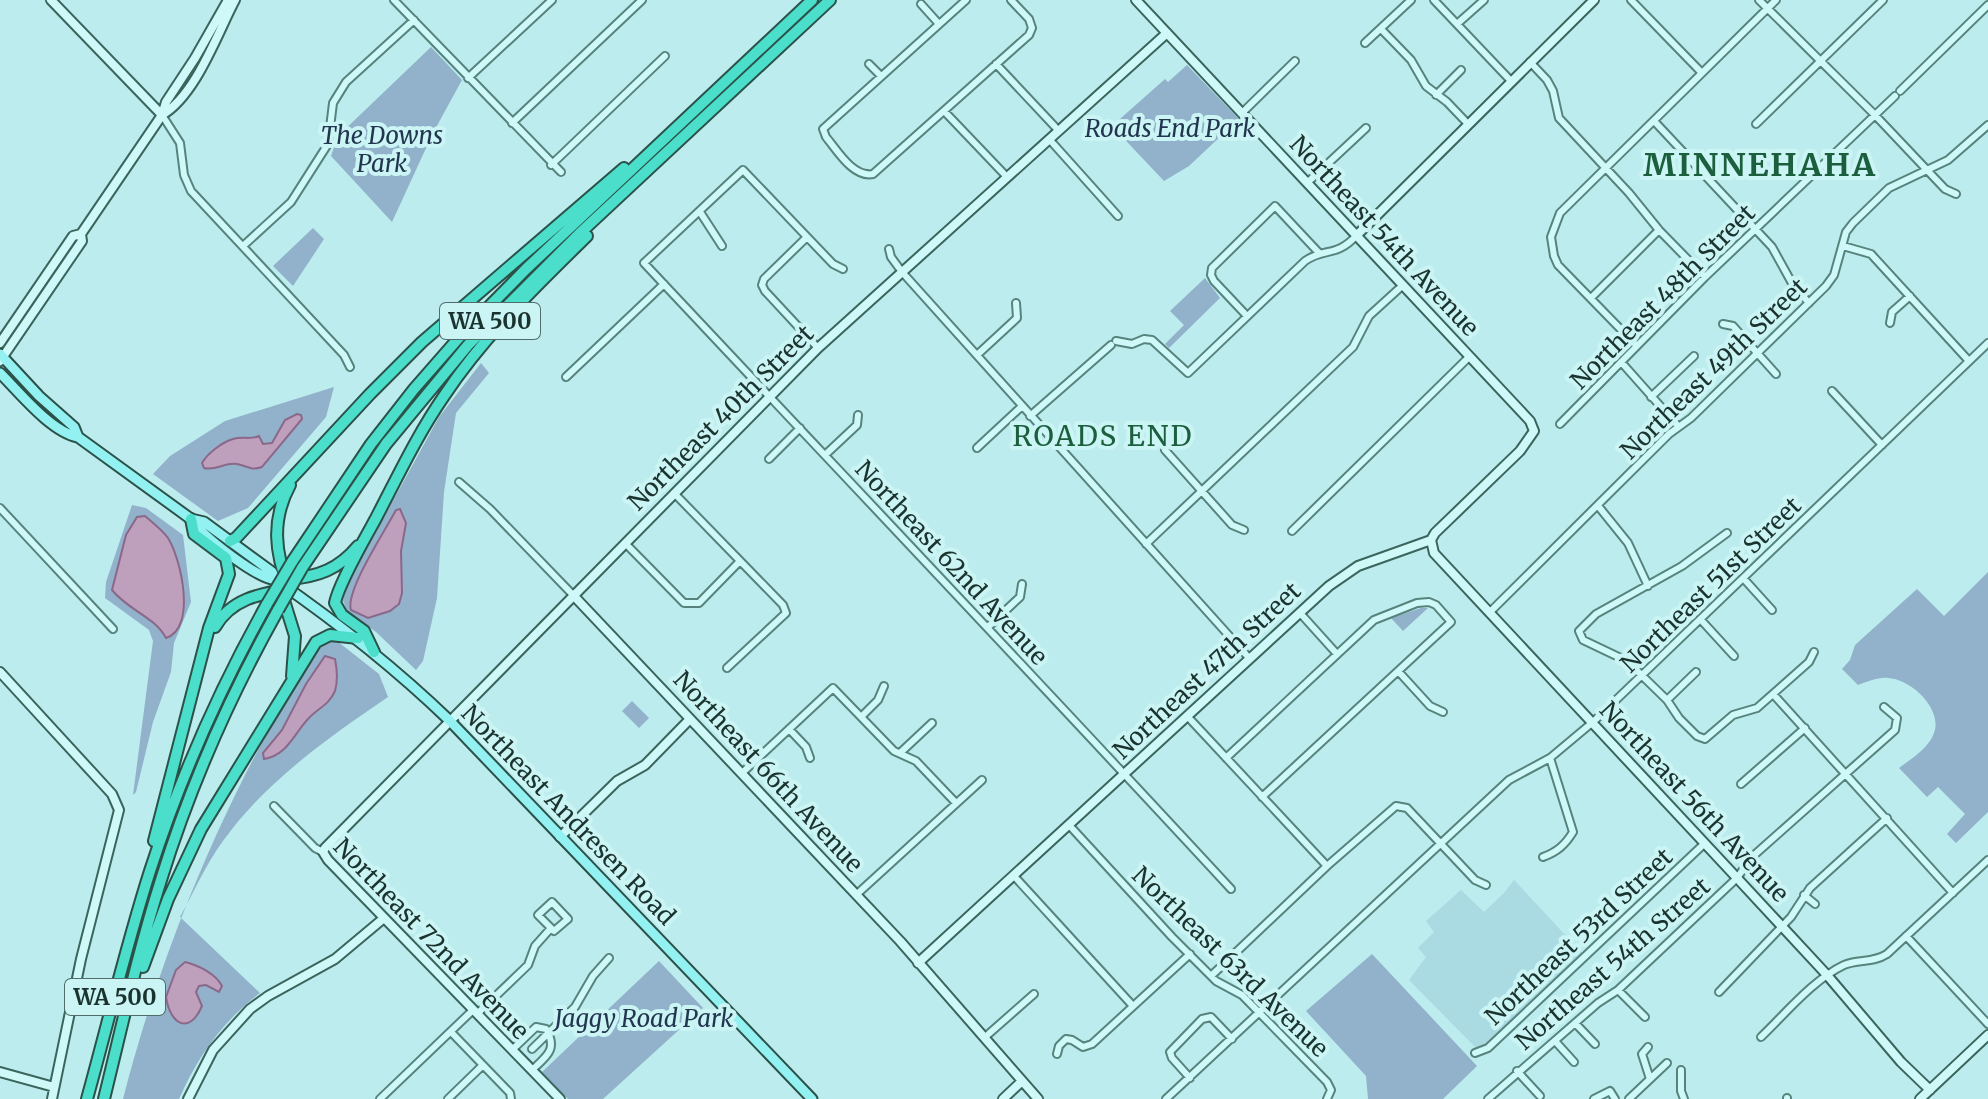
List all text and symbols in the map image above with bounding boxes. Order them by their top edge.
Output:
park label: Roads End Park [1085,113,1255,144]
park label: The Downs Park [321,120,443,179]
street label: Northeast 54th Avenue [1283,129,1486,343]
district label: MINNEHAHA [1643,145,1877,185]
street label: Northeast 48th Street [1564,197,1762,396]
street label: Northeast 49th Street [1614,271,1814,466]
road number: WA 500 [440,303,540,339]
street label: Northeast 40th Street [621,318,820,517]
district label: ROADS END [1012,418,1194,454]
street label: Northeast 62nd Avenue [849,454,1054,671]
street label: Northeast 51st Street [1614,490,1808,679]
street label: Northeast 47th Street [1106,575,1307,766]
street label: Northeast 66th Avenue [667,664,870,879]
street label: Northeast 56th Avenue [1593,695,1795,909]
street label: Northeast Andresen Road [455,698,682,932]
street label: Northeast 72nd Avenue [327,831,536,1046]
street label: Northeast 53rd Street [1478,841,1679,1032]
street label: Northeast 63rd Avenue [1126,860,1335,1063]
street label: Northeast 54th Street [1509,870,1717,1057]
road number: WA 500 [65,979,165,1015]
park label: Jaggy Road Park [552,1003,733,1034]

